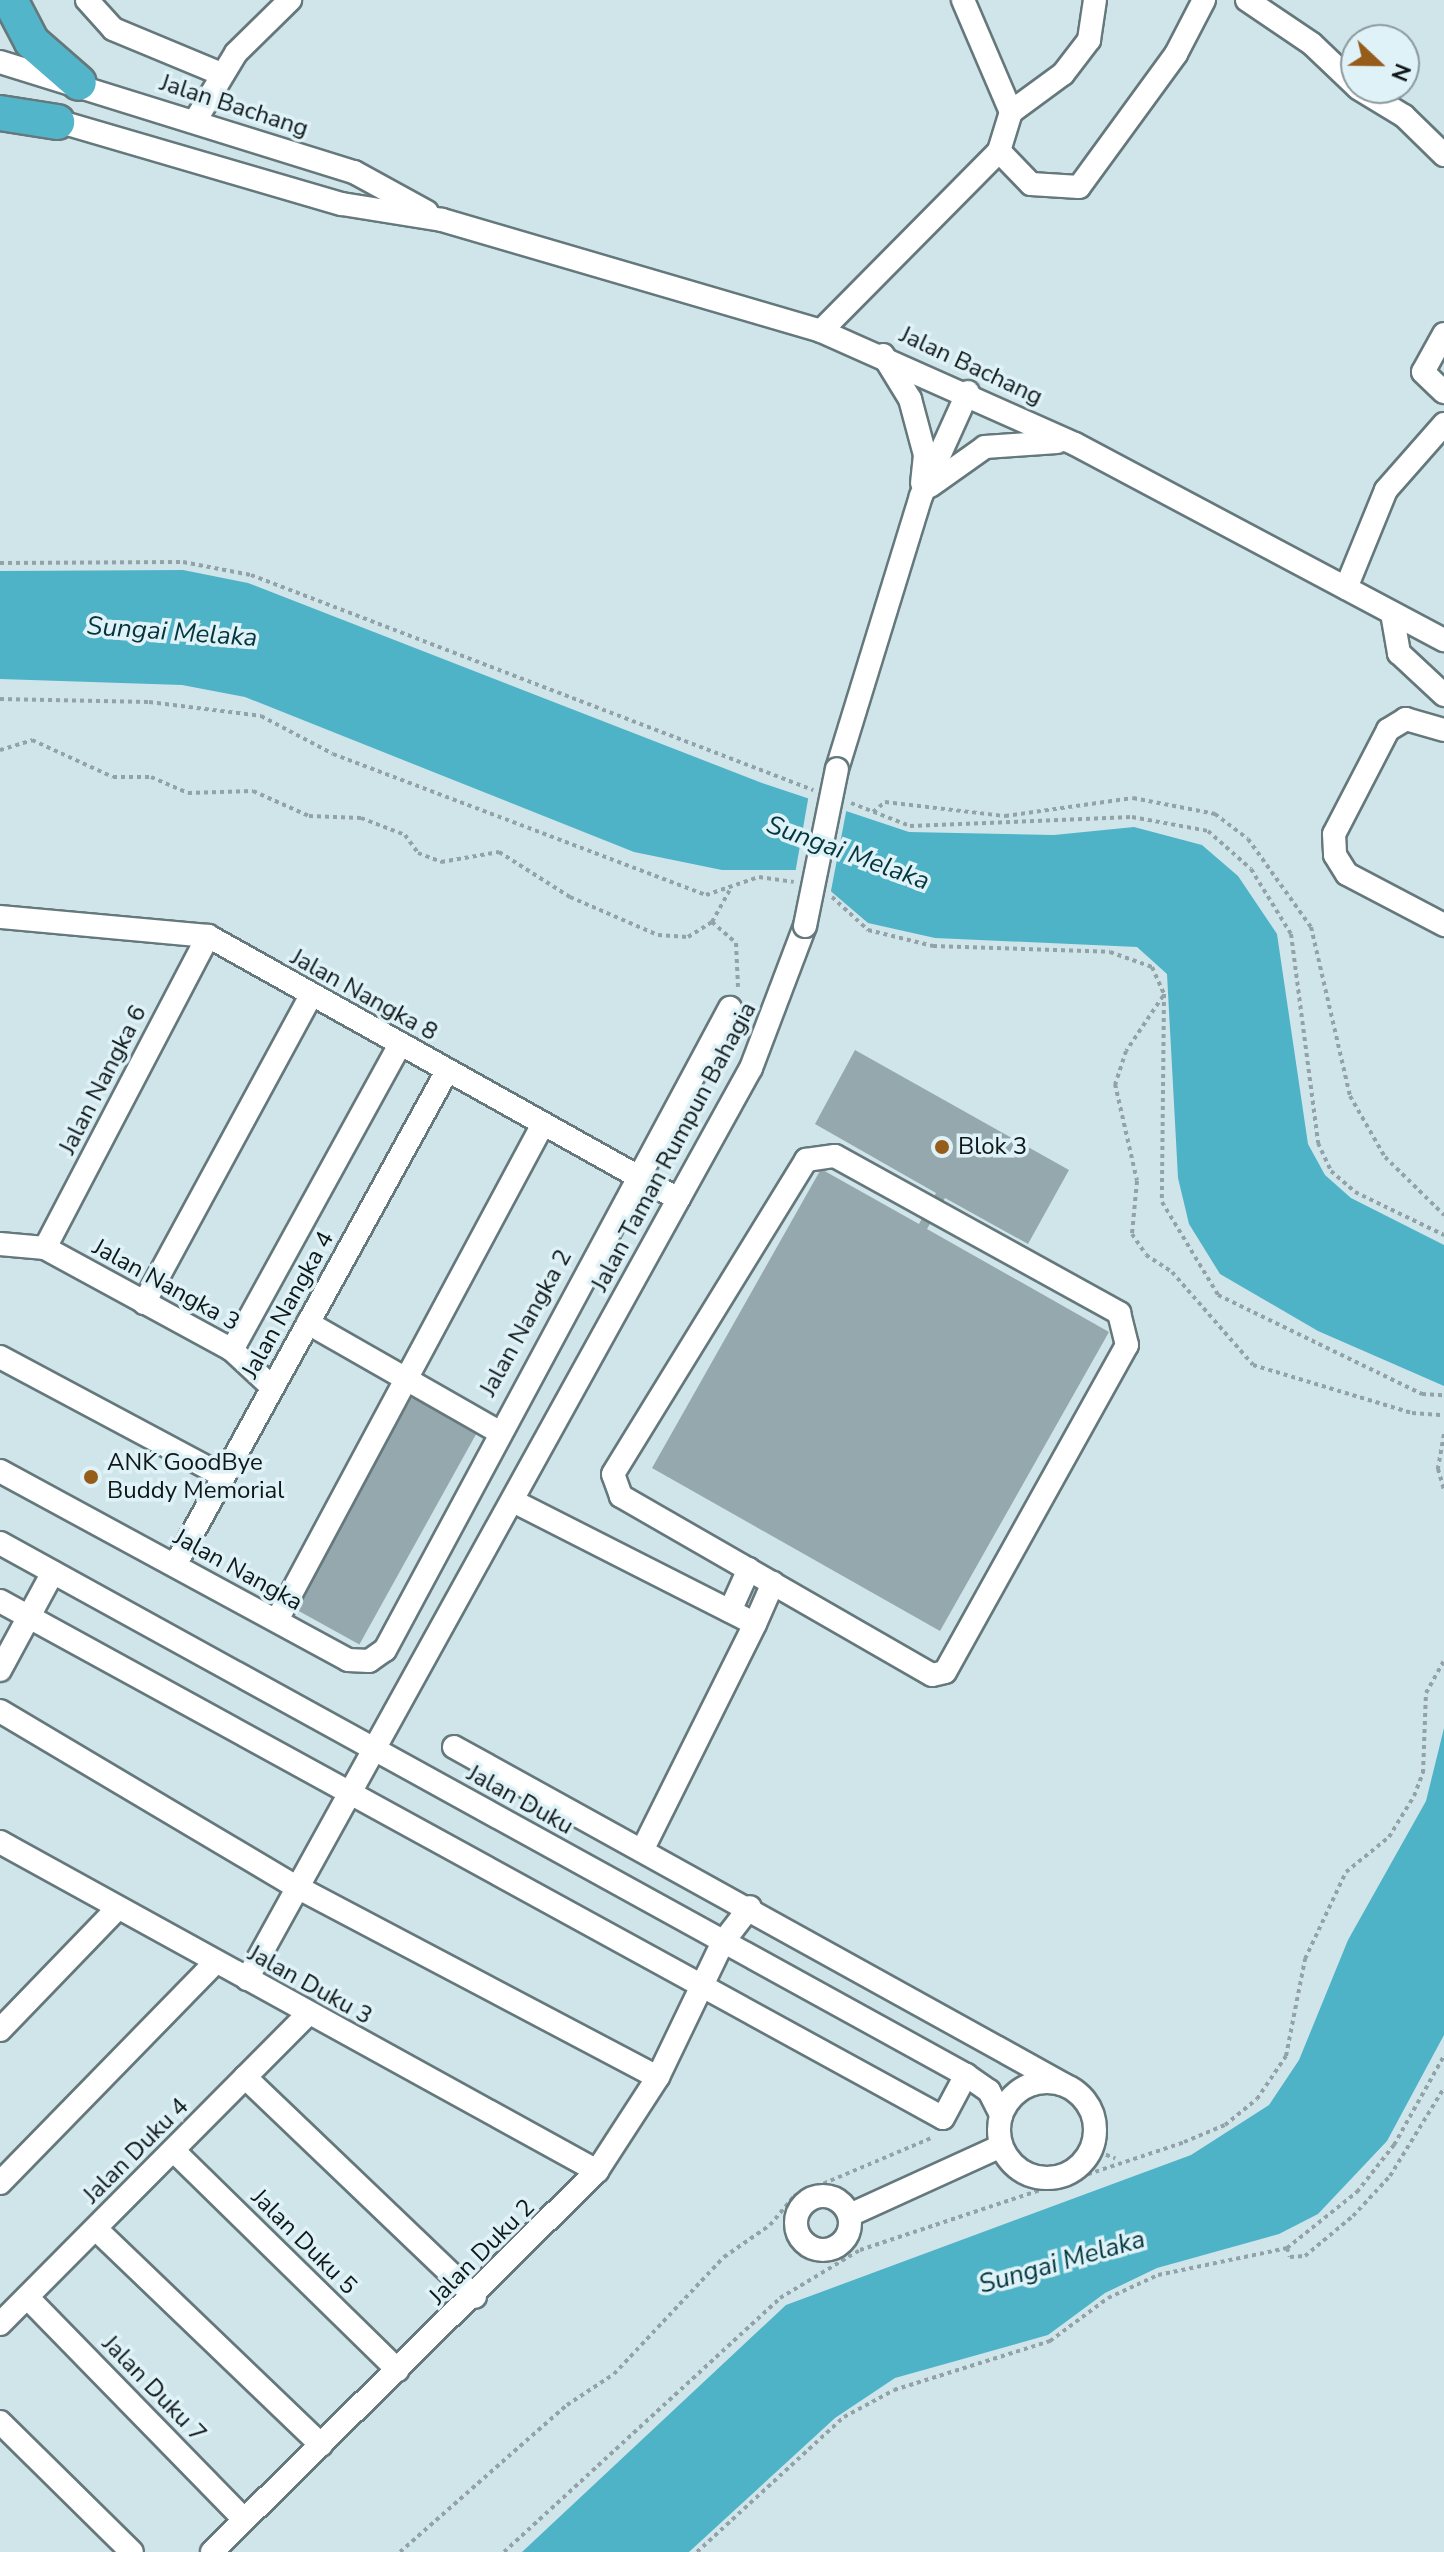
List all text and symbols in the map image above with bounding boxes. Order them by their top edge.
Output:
north arrow [1340,24,1420,104]
text: N [1383,59,1417,85]
street label: Jalan Bachang [156,68,312,144]
street label: Jalan Bachang [895,320,1047,412]
water label: Sungai Melaka [85,610,259,654]
water label: Sungai Melaka [762,809,934,897]
street label: Jalan Nangka 8 [286,943,442,1047]
street label: Jalan Taman Rumpun Bahagia [585,997,763,1297]
street label: Jalan Nangka 6 [53,1001,153,1159]
place label: Blok 3 [958,1133,1027,1161]
marker: Blok 3 [933,1138,951,1156]
street label: Jalan Nangka 4 [236,1227,340,1383]
street label: Jalan Nangka 3 [88,1233,244,1337]
street label: Jalan Nangka 2 [474,1245,578,1401]
place label: ANK GoodBye Buddy Memorial [107,1449,284,1505]
marker: ANK GoodBye Buddy Memorial [82,1468,100,1486]
street label: Jalan Nangka [169,1523,307,1617]
street label: Jalan Duku [462,1759,578,1841]
street label: Jalan Duku 3 [243,1939,377,2031]
street label: Jalan Duku 4 [77,2092,195,2210]
street label: Jalan Duku 5 [245,2183,363,2301]
street label: Jalan Duku 2 [423,2193,541,2311]
water label: Sungai Melaka [975,2223,1149,2301]
street label: Jalan Duku 7 [96,2330,212,2448]

